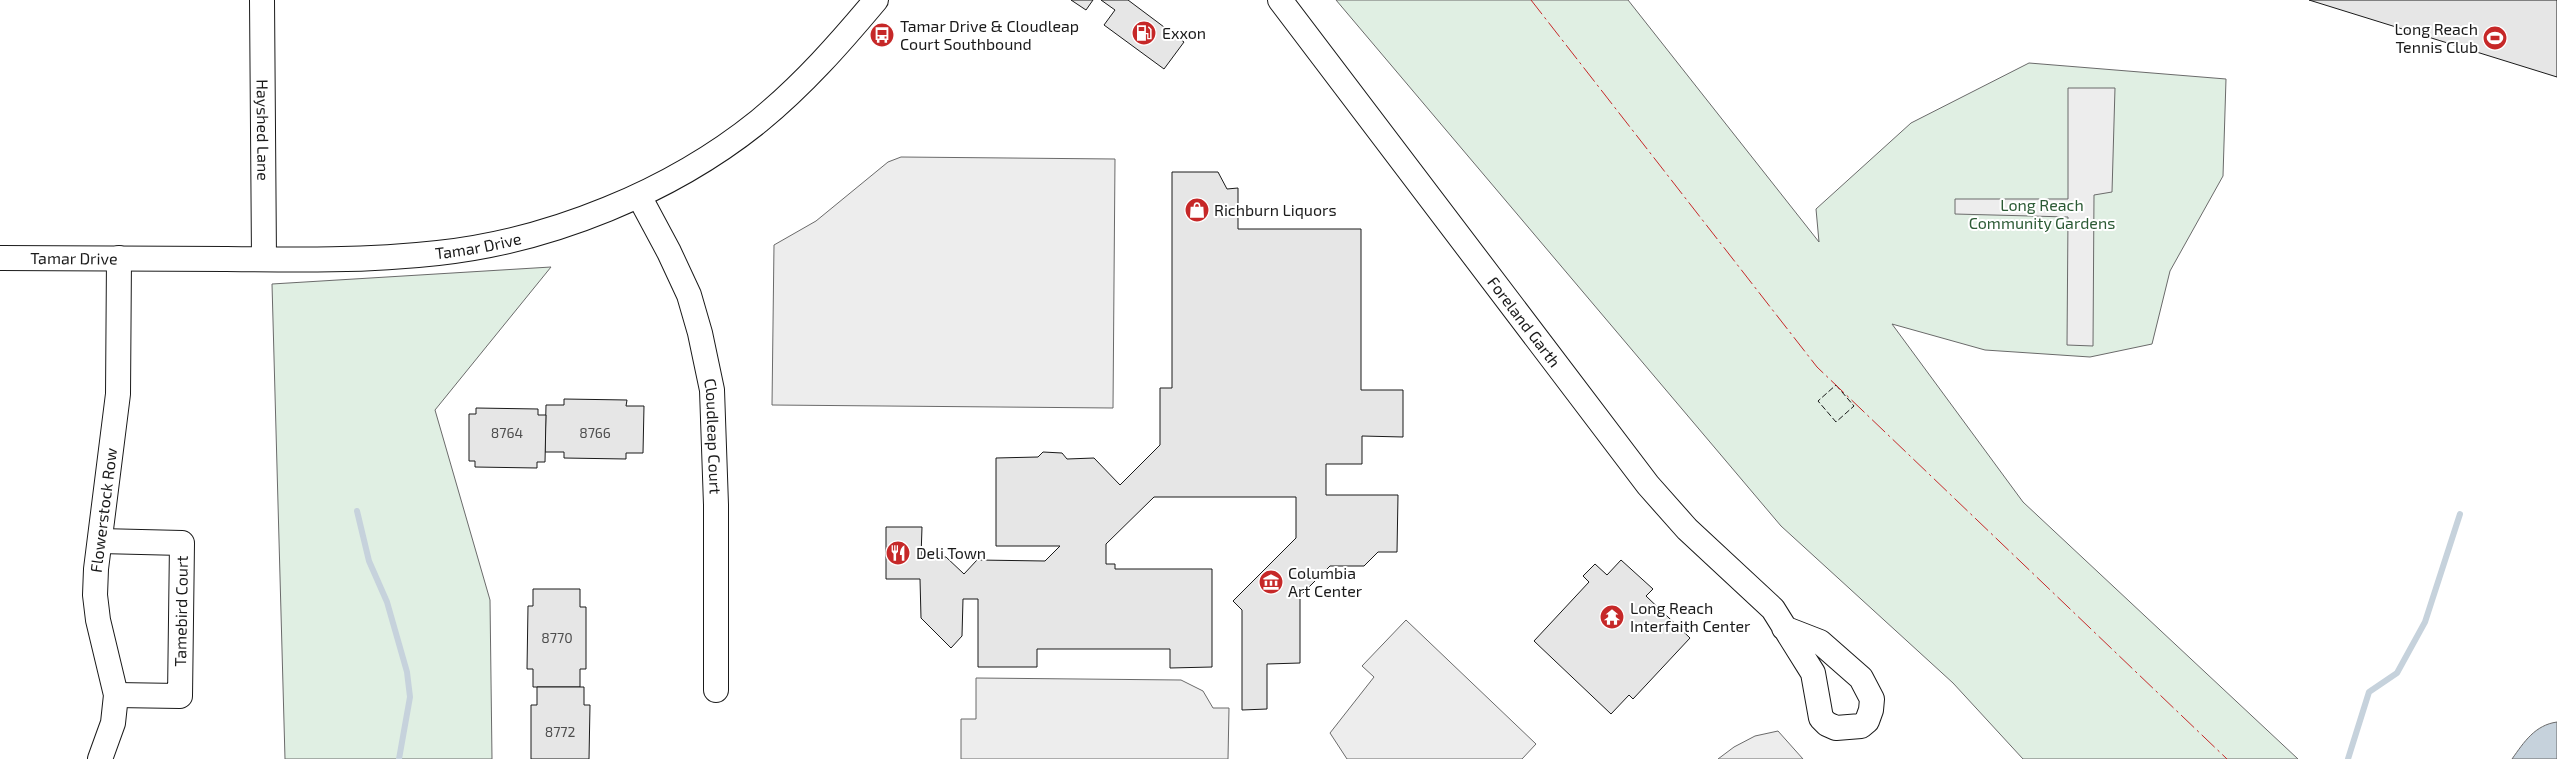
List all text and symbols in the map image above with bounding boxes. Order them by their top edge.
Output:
place label: Tamar Drive & Cloudleap Court Southbound [900,16,1079,53]
place label: Long Reach Tennis Club [2395,19,2478,56]
fuel station icon: Exxon [1131,20,1157,46]
bus stop icon: Tamar Drive & Cloudleap Court Southbound [869,22,895,48]
place label: Exxon [1162,23,1206,42]
sports icon: Long Reach Tennis Club [2482,25,2508,51]
street label: Hayshed Lane [254,79,273,181]
park label: Long Reach Community Gardens [1969,195,2115,232]
shop icon: Richburn Liquors [1184,197,1210,223]
place label: Richburn Liquors [1214,200,1337,219]
street label: Tamar Drive [434,228,523,262]
street label: Tamar Drive [30,248,118,268]
street label: Foreland Garth [1484,273,1565,371]
street label: Cloudleap Court [701,376,726,495]
house number: 8764 [491,424,523,441]
house number: 8766 [579,424,611,441]
street label: Flowerstock Row [86,447,120,574]
restaurant icon: Deli Town [885,540,911,566]
place label: Deli Town [916,543,986,562]
street label: Tamebird Court [170,555,191,667]
place label: Columbia Art Center [1288,563,1363,600]
museum icon: Columbia Art Center [1258,569,1284,595]
place label: Long Reach Interfaith Center [1630,598,1751,635]
temple icon: Long Reach Interfaith Center [1599,604,1625,630]
house number: 8770 [541,629,573,646]
house number: 8772 [545,723,575,740]

